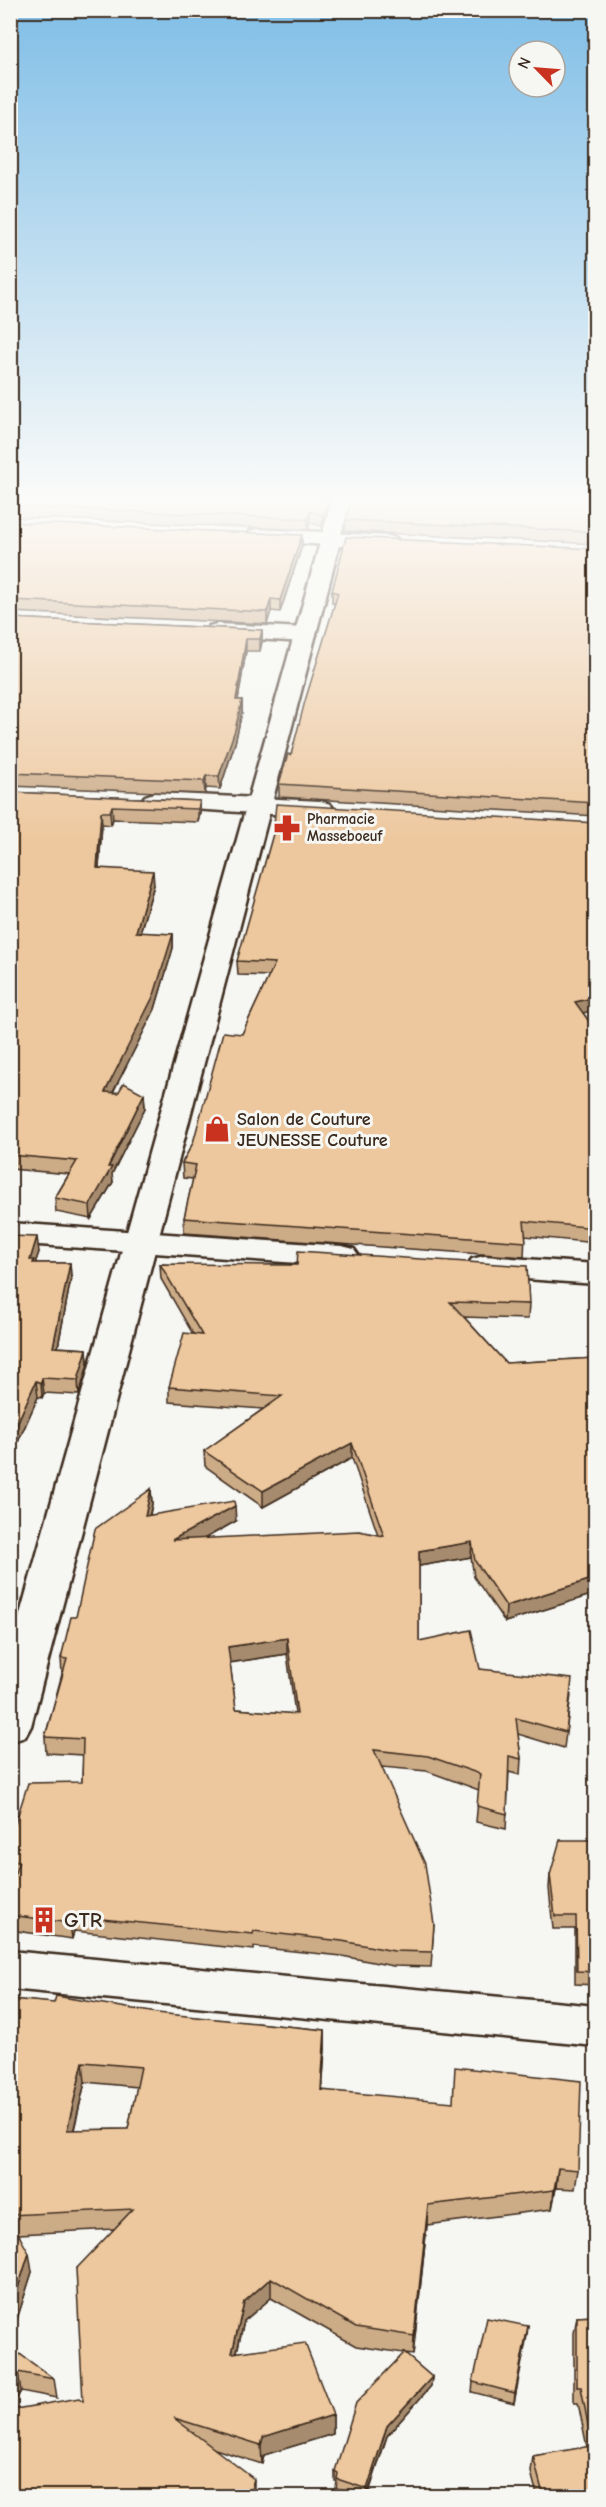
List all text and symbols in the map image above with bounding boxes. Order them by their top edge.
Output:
north arrow [507,39,567,99]
text: N [514,55,535,72]
place label: Pharmacie Masseboeuf [307,810,384,845]
pharmacy icon: Pharmacie Masseboeuf [272,813,302,843]
place label: Salon de Couture JEUNESSE Couture [237,1109,388,1151]
shop icon: Salon de Couture JEUNESSE Couture [202,1114,232,1144]
building icon: GTR [29,1905,59,1935]
place label: GTR [64,1908,102,1932]

